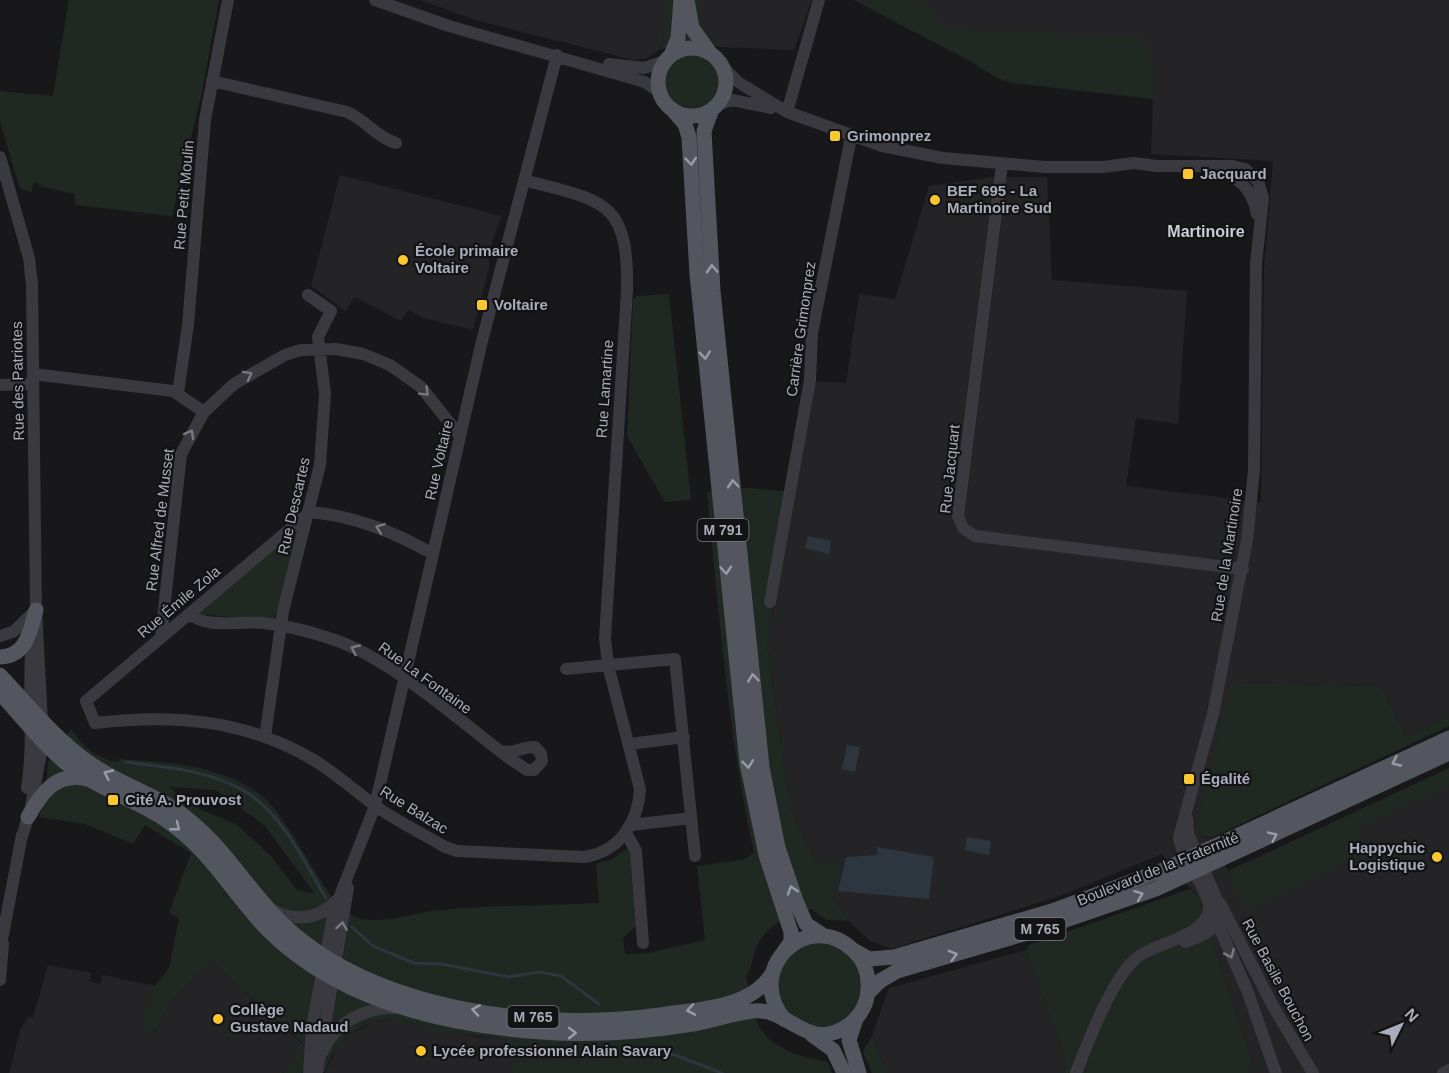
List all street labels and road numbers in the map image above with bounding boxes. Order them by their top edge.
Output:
street label: Rue Petit Moulin [170,139,197,251]
street label: Carrière Grimonprez [783,260,818,398]
street label: Rue des Patriotes [8,321,27,441]
street label: Rue Lamartine [593,339,616,439]
street label: Rue Voltaire [421,418,456,502]
street label: Rue Jacquart [936,423,963,514]
street label: Rue Alfred de Musset [142,447,177,592]
street label: Rue Descartes [274,456,313,556]
street label: Rue de la Martinoire [1208,487,1245,623]
road number: M 791 [698,519,748,541]
street label: Rue Émile Zola [134,562,224,641]
street label: Rue La Fontaine [375,638,475,717]
street label: Rue Balzac [377,782,452,837]
street label: Boulevard de la Fraternité [1075,828,1241,909]
street label: Rue Basile Bouchon [1239,916,1318,1044]
road number: M 765 [1014,918,1066,940]
road number: M 765 [508,1006,558,1028]

